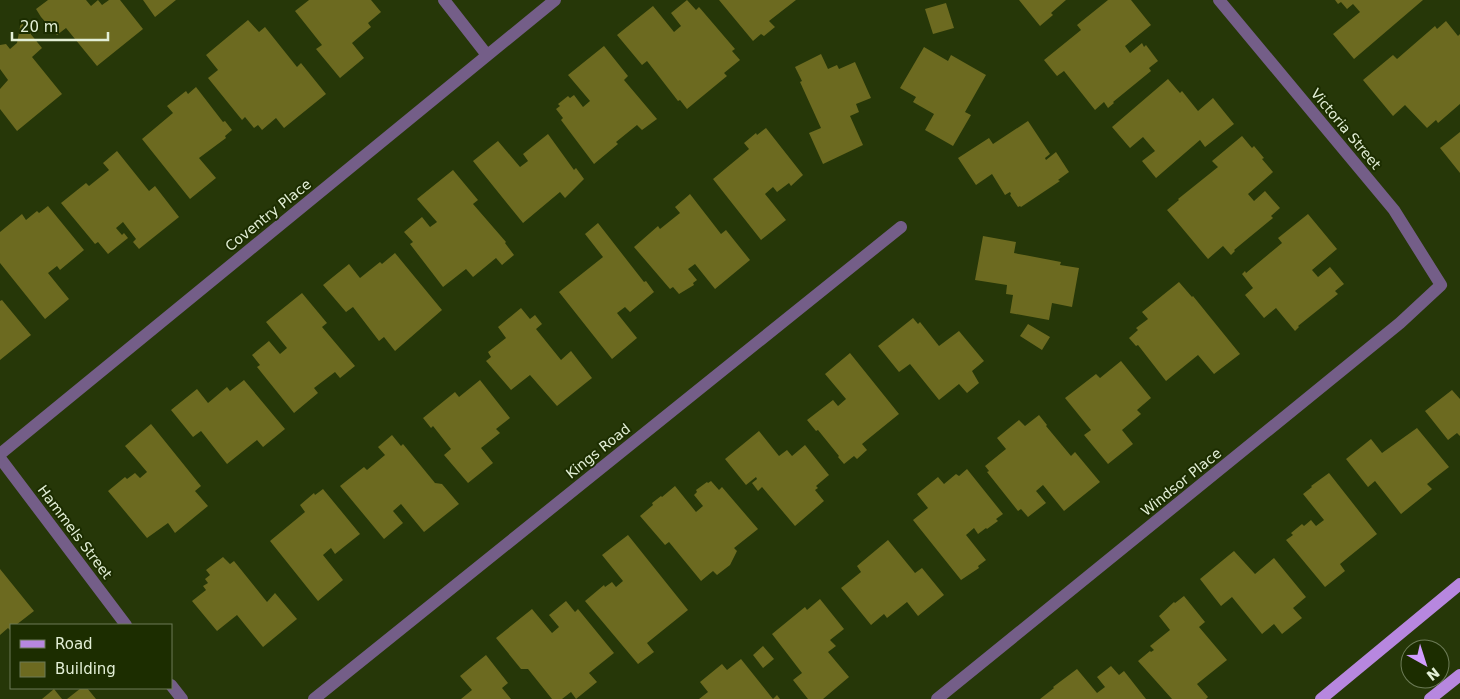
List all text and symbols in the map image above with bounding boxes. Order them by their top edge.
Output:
scale bar [12,10,109,42]
text: 20 m [20,18,58,36]
street label: Victoria Street [1308,86,1385,173]
street label: Coventry Place [222,176,314,254]
street label: Kings Road [563,420,633,482]
street label: Windsor Place [1138,445,1224,519]
street label: Hammels Street [35,482,116,582]
legend [10,624,172,689]
text: Road [55,635,93,653]
north arrow [1400,639,1450,689]
text: Building [55,660,116,678]
text: N [1424,664,1443,684]

